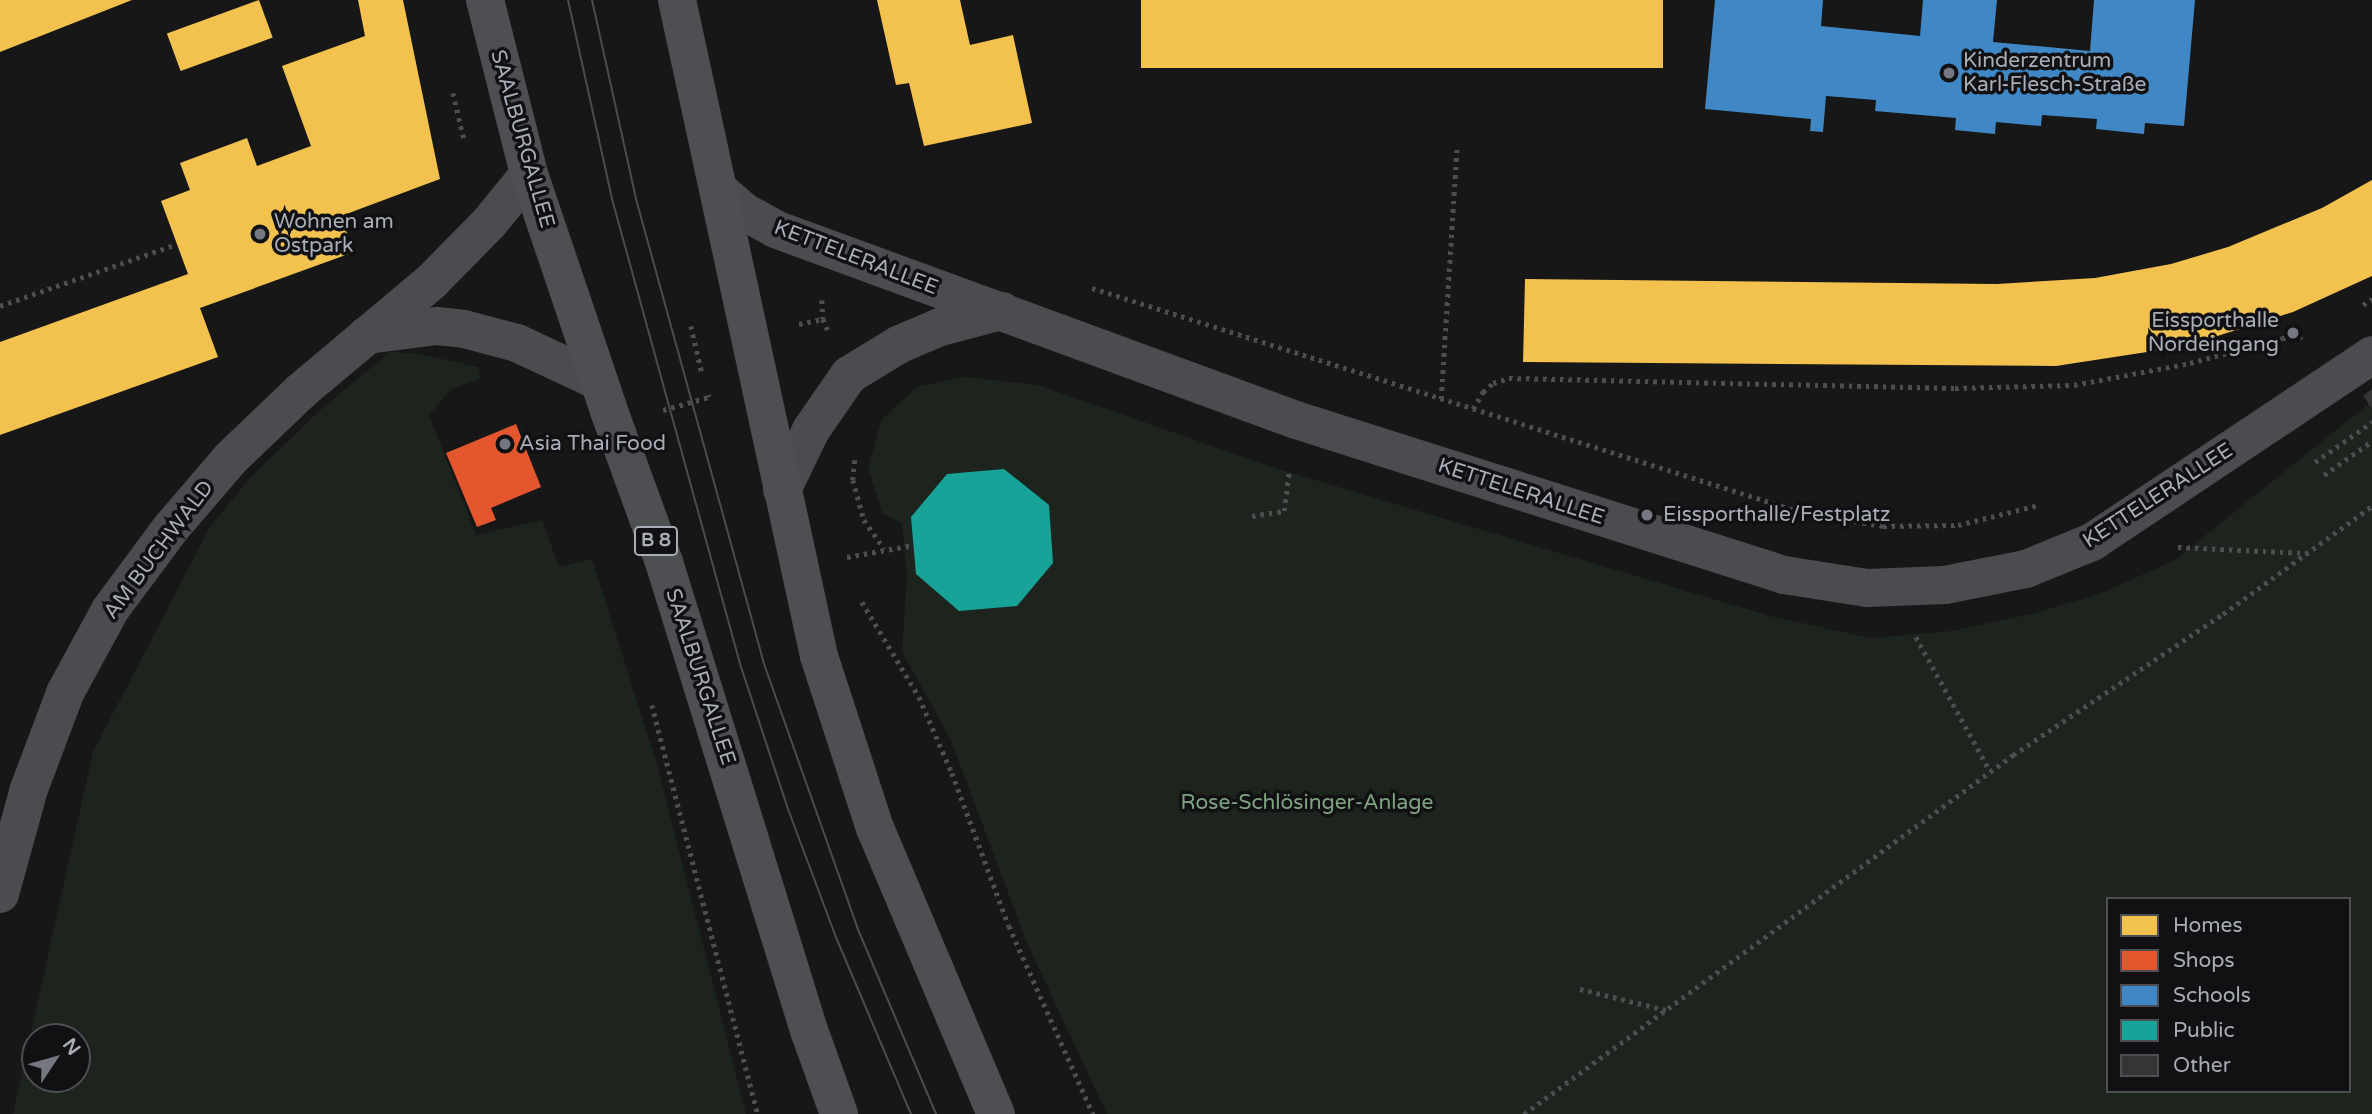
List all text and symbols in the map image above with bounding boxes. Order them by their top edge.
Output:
street label: SAALBURGALLEE [485,47,559,231]
place label: Kinderzentrum Karl-Flesch-Straße [1963,48,2146,98]
marker: Kinderzentrum Karl-Flesch-Straße [1941,65,1957,81]
place label: Wohnen am Ostpark [274,209,394,259]
street label: KETTELERALLEE [770,215,942,301]
marker: Wohnen am Ostpark [252,226,268,242]
place label: Eissporthalle Nordeingang [2148,308,2279,358]
marker: Eissporthalle Nordeingang [2285,325,2301,341]
place label: Asia Thai Food [519,431,666,457]
marker: Asia Thai Food [497,436,513,452]
street label: KETTELERALLEE [2078,438,2238,554]
street label: KETTELERALLEE [1435,453,1607,531]
street label: AM BUCHWALD [99,476,219,624]
place label: Eissporthalle/Festplatz [1663,502,1890,528]
marker: Eissporthalle/Festplatz [1637,505,1657,525]
road number: B 8 [633,526,679,556]
street label: SAALBURGALLEE [660,586,740,768]
park label: Rose-Schlösinger-Anlage [1181,790,1433,816]
legend [2106,897,2351,1093]
text: Homes [2173,913,2243,938]
text: Shops [2173,948,2235,973]
text: Schools [2173,983,2251,1008]
text: Public [2173,1018,2235,1043]
north arrow [21,1023,91,1093]
text: N [58,1034,85,1059]
text: Other [2173,1053,2231,1078]

